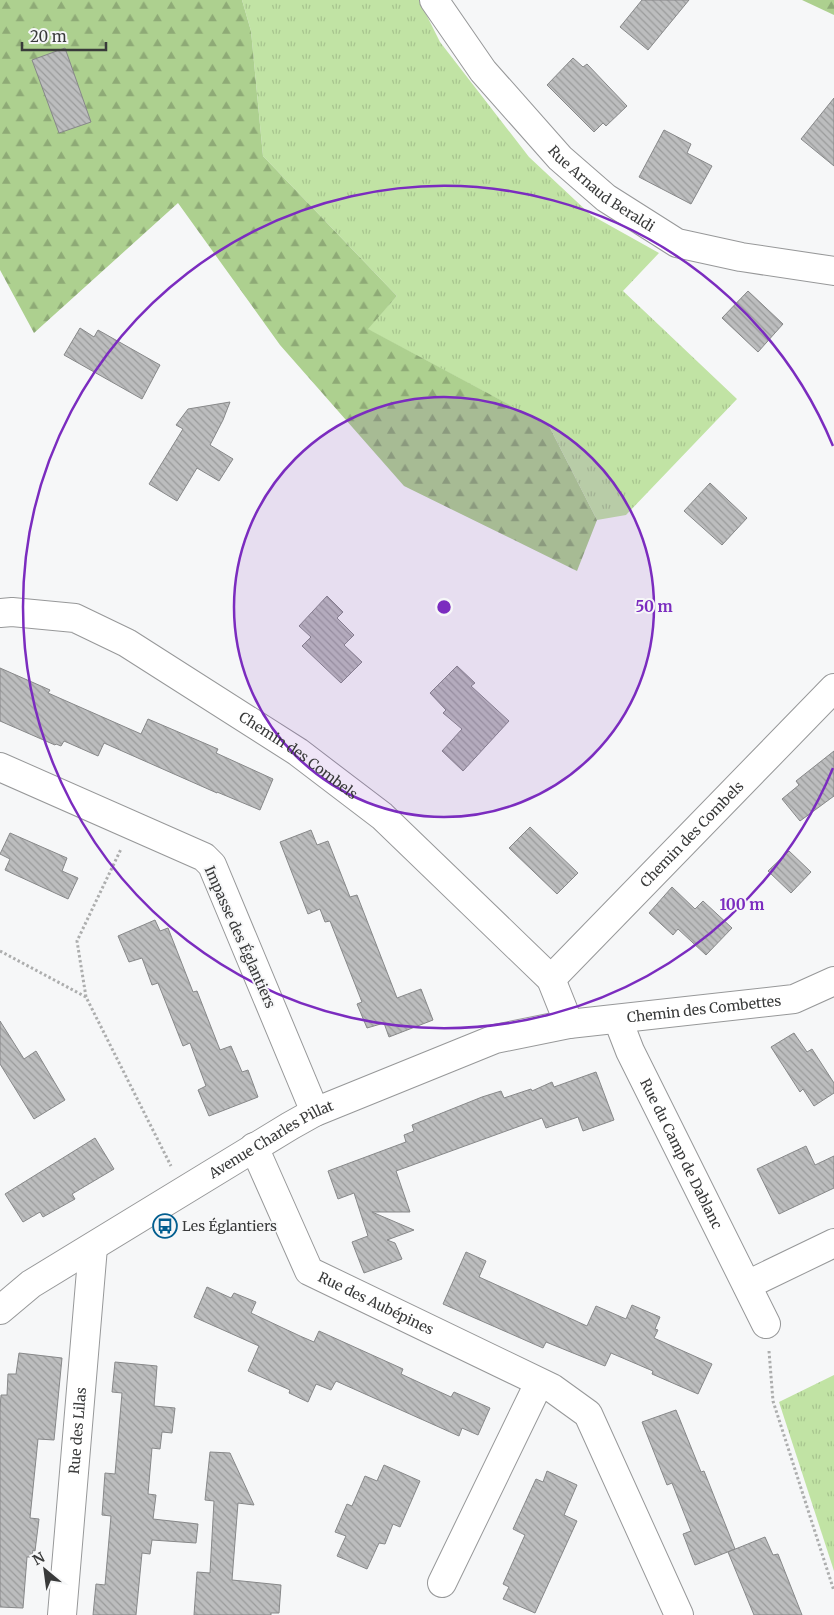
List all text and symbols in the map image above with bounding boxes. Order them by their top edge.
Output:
scale bar [22,20,106,52]
text: 20 m [30,27,67,46]
street label: Rue Arnaud Beraldi [544,142,658,236]
text: 50 m [635,597,673,616]
centre of rings [435,598,453,616]
street label: Chemin des Combels [236,708,361,803]
street label: Chemin des Combels [636,777,748,891]
street label: Impasse des Églantiers [200,863,280,1011]
text: 100 m [720,895,764,914]
street label: Chemin des Combettes [626,991,782,1027]
street label: Rue du Camp de Dablanc [636,1076,726,1232]
street label: Avenue Charles Pillat [205,1096,337,1183]
bus stop icon: Les Églantiers [152,1213,178,1239]
place label: Les Églantiers [182,1217,277,1235]
street label: Rue des Aubépines [315,1268,437,1339]
street label: Rue des Lilas [65,1386,90,1475]
north arrow [20,1545,70,1595]
text: N [29,1548,48,1569]

